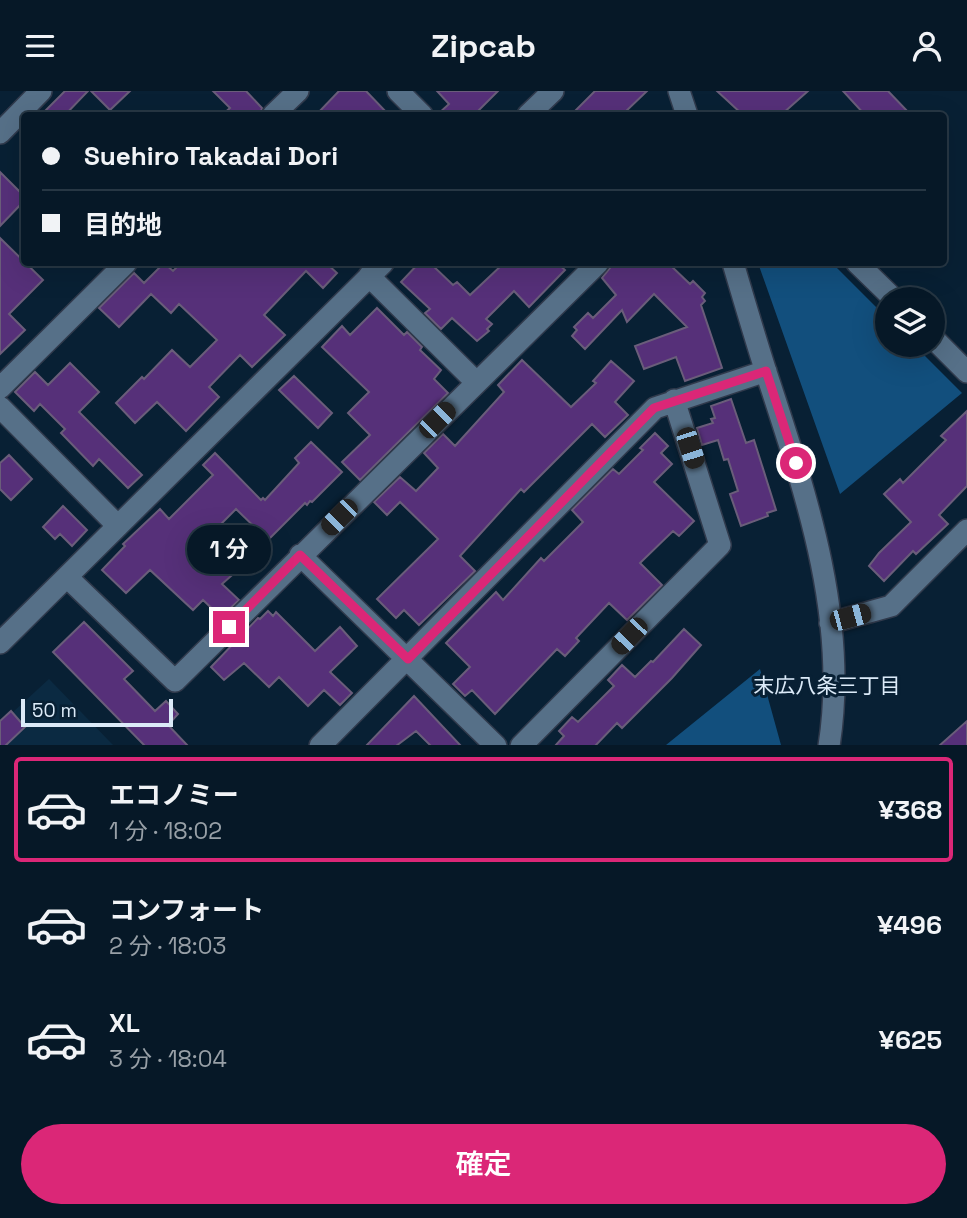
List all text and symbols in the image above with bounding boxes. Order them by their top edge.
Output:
text: Zipcab [431,26,536,66]
icon: menu [21,27,59,65]
icon: person [908,27,946,65]
text: Suehiro Takadai Dori [84,139,338,173]
text: 目的地 [84,208,162,242]
map controls [875,287,945,357]
button: layers [875,287,945,357]
car [415,398,460,442]
car [674,425,707,471]
route start [780,447,812,479]
car [317,495,362,539]
callout: 1 分 [187,525,271,575]
text: 1 分 [209,534,249,564]
car [827,601,874,633]
route end [213,611,245,643]
car [607,614,652,658]
district label: 末広八条三丁目 [754,672,901,699]
scale bar [21,697,173,728]
text: 50 m [32,698,77,723]
icon: car [25,778,88,841]
text: エコノミー [109,778,239,812]
text: ¥368 [878,793,942,827]
text: 1 分 · 18:02 [109,816,222,846]
icon: car [25,893,88,956]
text: コンフォート [109,893,264,927]
text: ¥496 [877,908,942,942]
text: 2 分 · 18:03 [109,931,226,961]
text: XL [109,1006,140,1040]
icon: car [25,1008,88,1071]
text: ¥625 [879,1023,942,1057]
text: 3 分 · 18:04 [109,1044,227,1074]
button: 確定 [21,1124,946,1204]

